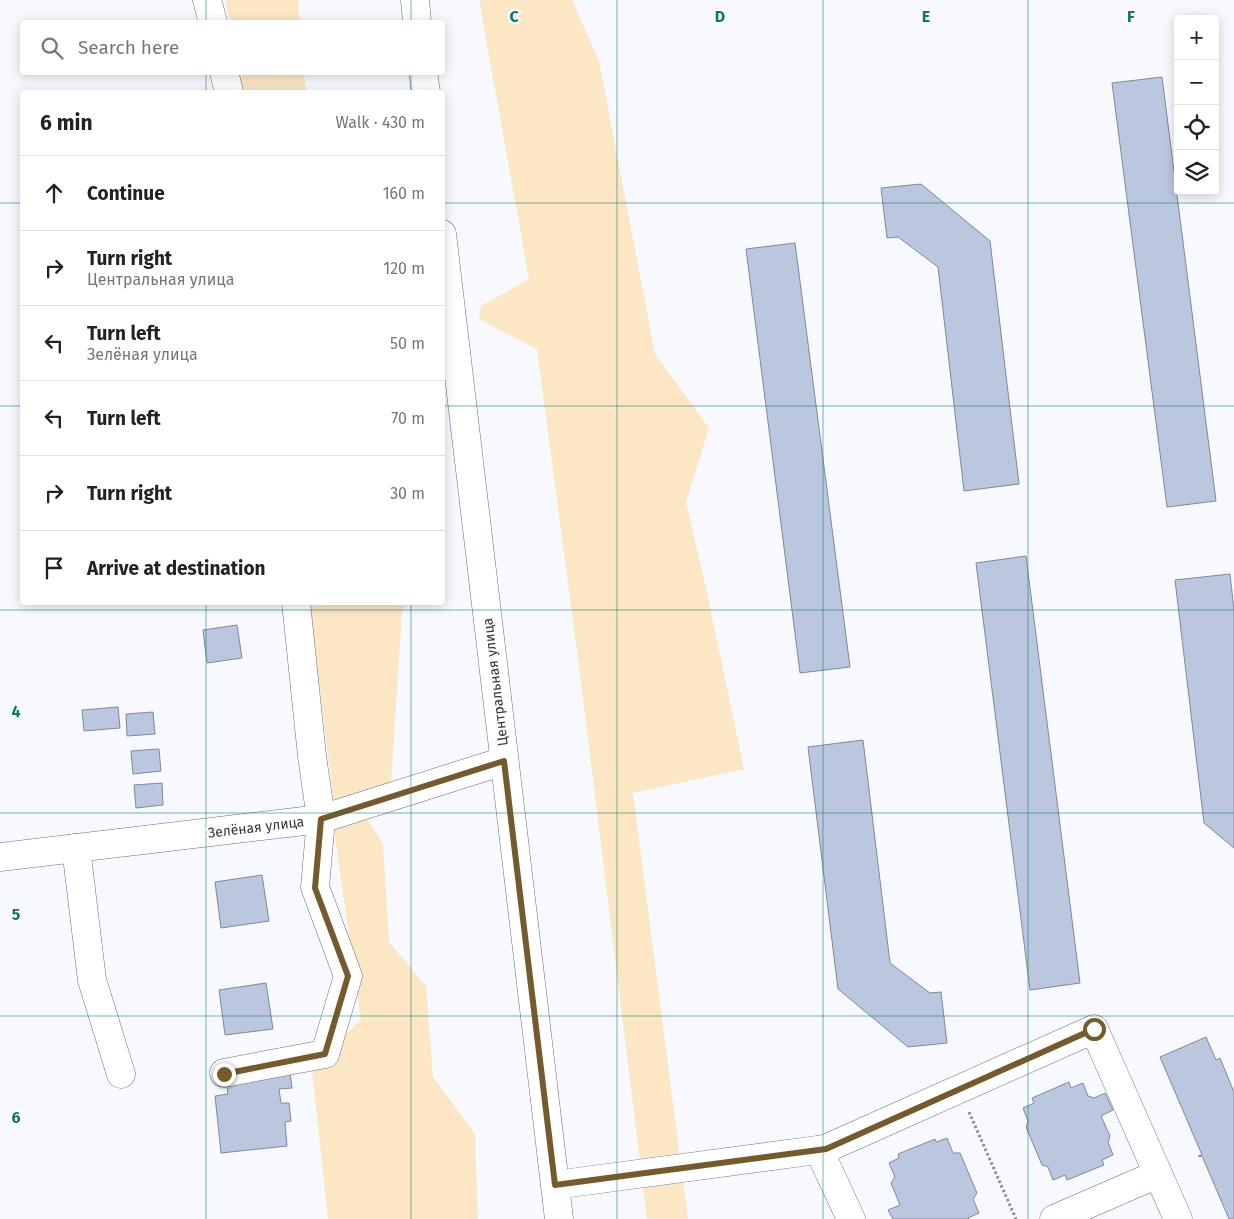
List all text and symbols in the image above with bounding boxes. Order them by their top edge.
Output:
text: C [509,7,519,26]
text: D [715,7,725,26]
text: E [922,7,930,26]
text: F [1127,7,1135,26]
map controls [1174,15,1219,195]
button: + [1174,15,1219,60]
search box [20,20,445,75]
icon: search [38,34,66,62]
text: Search here [78,36,179,59]
button: − [1174,60,1219,105]
button: locate [1174,105,1219,150]
text: 6 min [40,110,93,136]
text: Walk · 430 m [335,113,425,132]
button: layers [1174,150,1219,195]
icon: ahead [40,179,68,207]
text: Continue [87,182,165,205]
text: 160 m [383,184,425,203]
text: Turn right [87,247,172,270]
icon: right [40,254,68,282]
text: 120 m [383,259,425,278]
text: Центральная улица [87,270,234,289]
text: Turn left [87,322,161,345]
icon: left [40,329,68,357]
text: 50 m [390,334,425,353]
text: Зелёная улица [87,345,198,364]
icon: left [40,404,68,432]
text: Turn left [87,407,161,430]
text: 70 m [391,409,425,428]
icon: right [40,479,68,507]
text: Turn right [87,482,172,505]
text: 30 m [390,484,425,503]
icon: arrive [40,554,68,582]
text: Arrive at destination [87,557,266,580]
street label: Центральная улица [479,617,512,747]
text: 4 [11,702,21,721]
street label: Зелёная улица [207,813,305,842]
text: 5 [12,905,21,924]
route start [1083,1018,1106,1041]
route end [213,1063,236,1086]
text: 6 [11,1108,21,1127]

